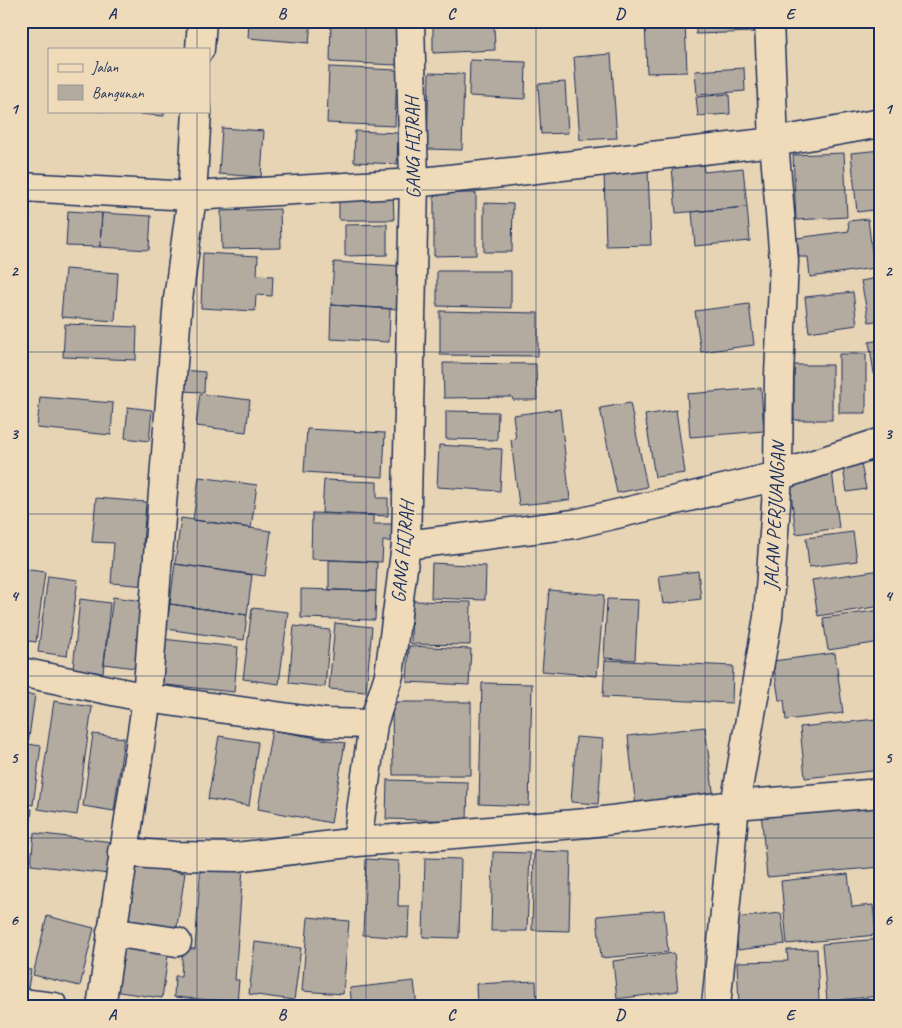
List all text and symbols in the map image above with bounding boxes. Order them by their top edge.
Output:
text: A [108,4,118,24]
text: B [278,4,288,24]
text: C [447,4,457,24]
text: D [615,4,626,24]
text: E [786,4,797,24]
legend [48,48,210,112]
text: Jalan [91,58,119,77]
text: Bangunan [92,84,145,103]
street label: GANG HIJRAH [399,93,426,199]
text: 1 [10,99,19,119]
text: 1 [884,99,893,119]
text: 2 [10,261,19,281]
text: 2 [884,261,893,281]
text: 3 [10,424,19,444]
text: 3 [884,424,893,444]
street label: JALAN PERJUANGAN [758,439,791,592]
street label: GANG HIJRAH [386,497,420,604]
text: 4 [10,586,19,606]
text: 4 [884,586,893,606]
text: 5 [11,748,20,768]
text: 5 [885,748,894,768]
text: 6 [10,910,19,930]
text: 6 [884,910,893,930]
text: A [108,1005,118,1025]
text: B [278,1005,288,1025]
text: C [447,1005,457,1025]
text: D [615,1005,626,1025]
text: E [786,1005,797,1025]

